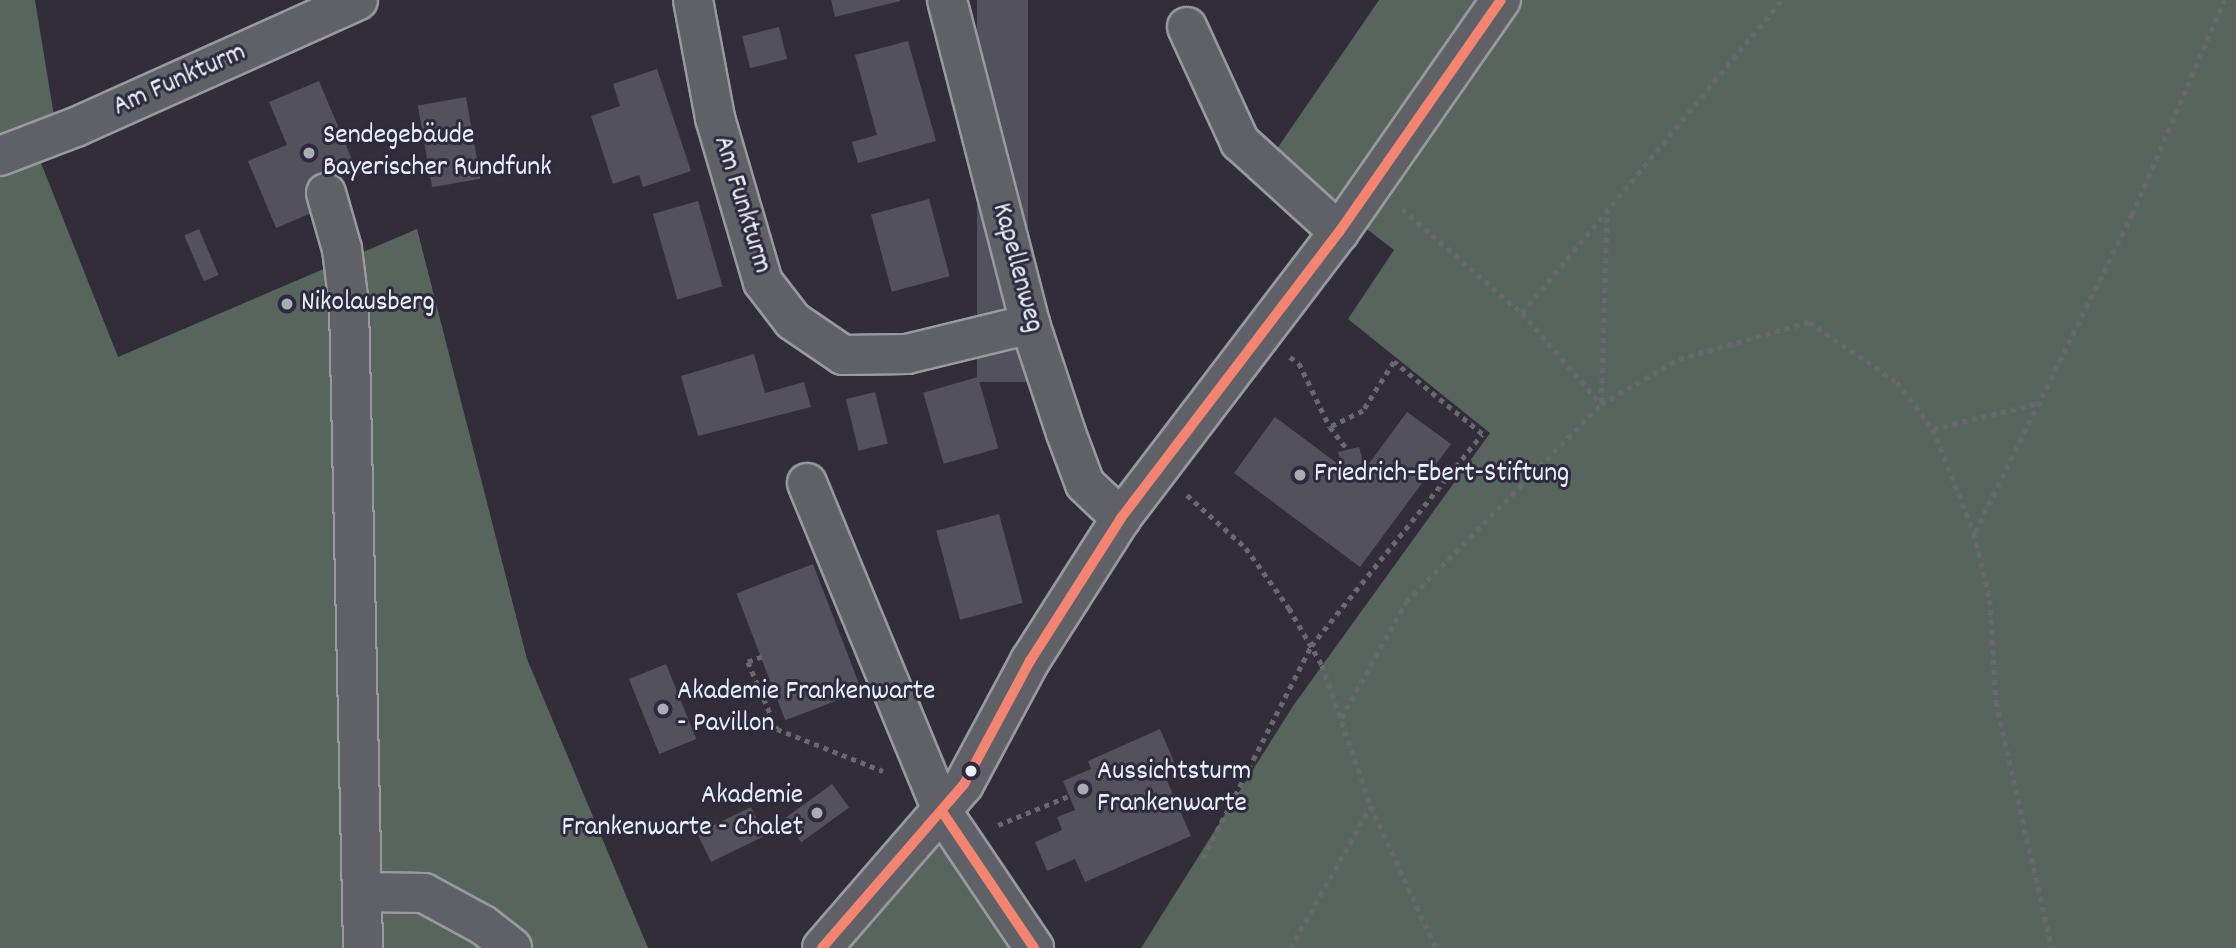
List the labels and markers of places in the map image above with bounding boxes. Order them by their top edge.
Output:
place label: Sendegebäude Bayerischer Rundfunk [323,120,552,186]
marker: Sendegebäude Bayerischer Rundfunk [301,145,317,161]
place label: Nikolausberg [301,287,435,321]
marker: Nikolausberg [279,296,295,312]
place label: Friedrich-Ebert-Stiftung [1314,458,1569,492]
marker: Friedrich-Ebert-Stiftung [1292,467,1308,483]
place label: Akademie Frankenwarte - Pavillon [677,676,935,742]
marker: Akademie Frankenwarte - Pavillon [655,701,671,717]
place label: Aussichtsturm Frankenwarte [1097,756,1251,822]
unlabelled marker [964,764,978,778]
place label: Akademie Frankenwarte - Chalet [562,780,803,846]
marker: Aussichtsturm Frankenwarte [1075,781,1091,797]
marker: Akademie Frankenwarte - Chalet [809,805,825,821]

